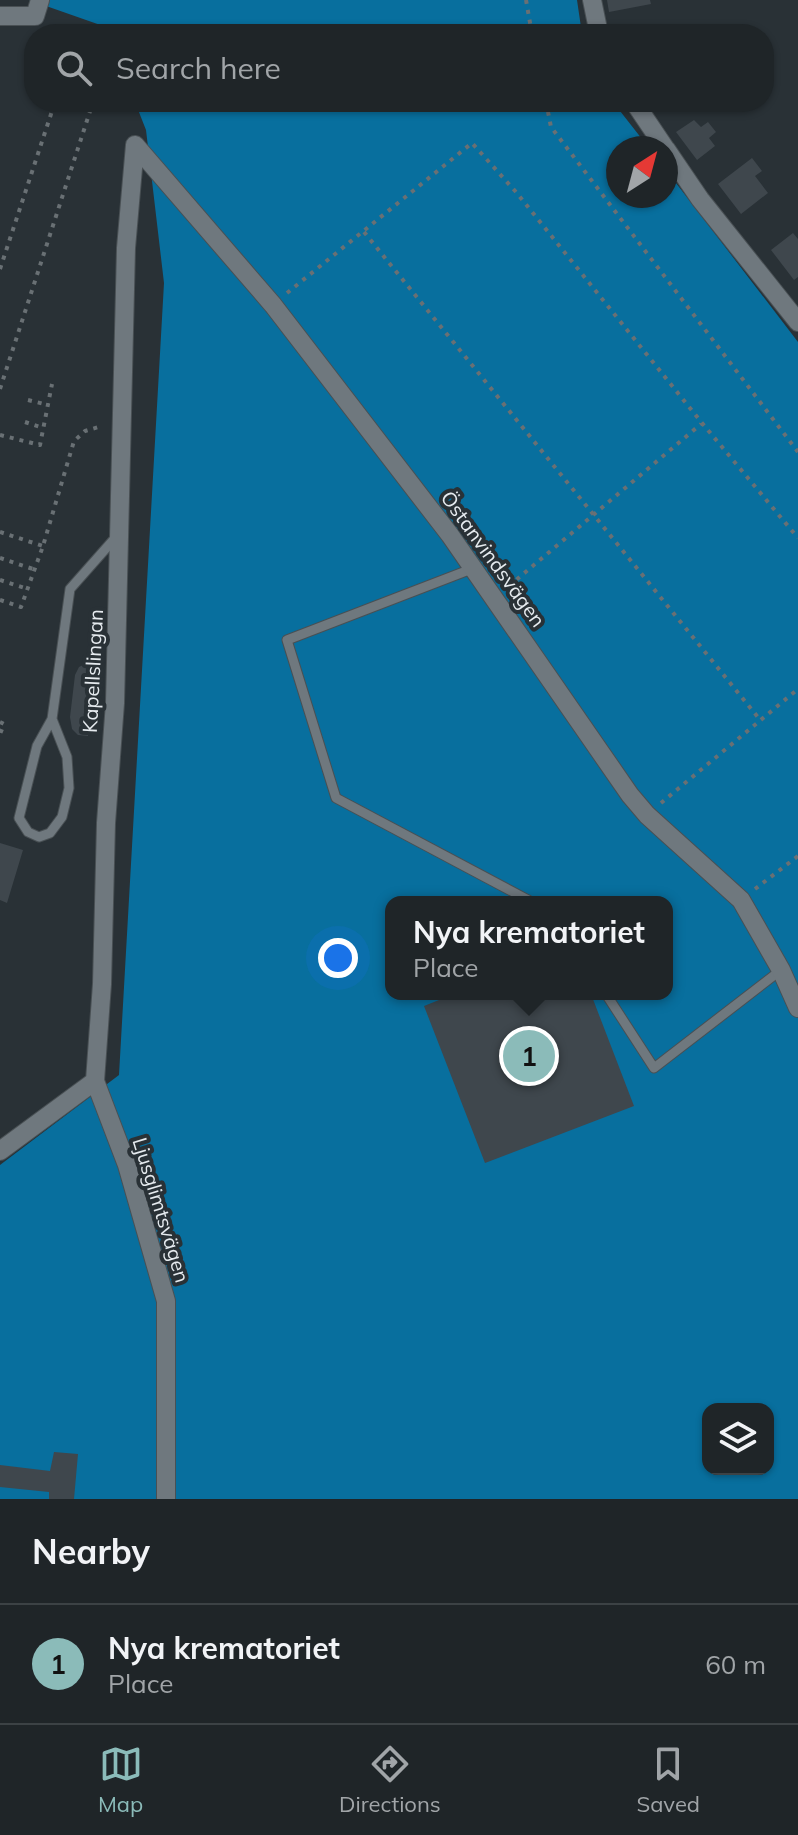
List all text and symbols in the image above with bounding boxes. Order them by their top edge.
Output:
search box [24,24,774,112]
icon: search [52,46,96,90]
text: Search here [116,49,281,87]
north arrow [606,136,678,208]
street label: Östanvindsvägen [436,486,551,632]
street label: Kapellslingan [77,608,108,734]
popup [385,896,673,1000]
text: Nya krematoriet [413,913,645,951]
your location [318,938,358,978]
text: Place [413,951,479,984]
pin: 1 [503,1026,555,1086]
street label: Ljusglimtsvägen [128,1134,195,1285]
map controls [702,1403,774,1475]
button: layers [702,1403,774,1475]
text: Nearby [32,1530,150,1573]
text: Nya krematoriet [108,1629,340,1667]
text: 1 [50,1648,66,1681]
text: 60 m [705,1648,766,1681]
text: Place [108,1667,173,1700]
tab: Map [98,1742,143,1818]
tab: Directions [339,1742,441,1818]
tab: Saved [637,1742,700,1818]

